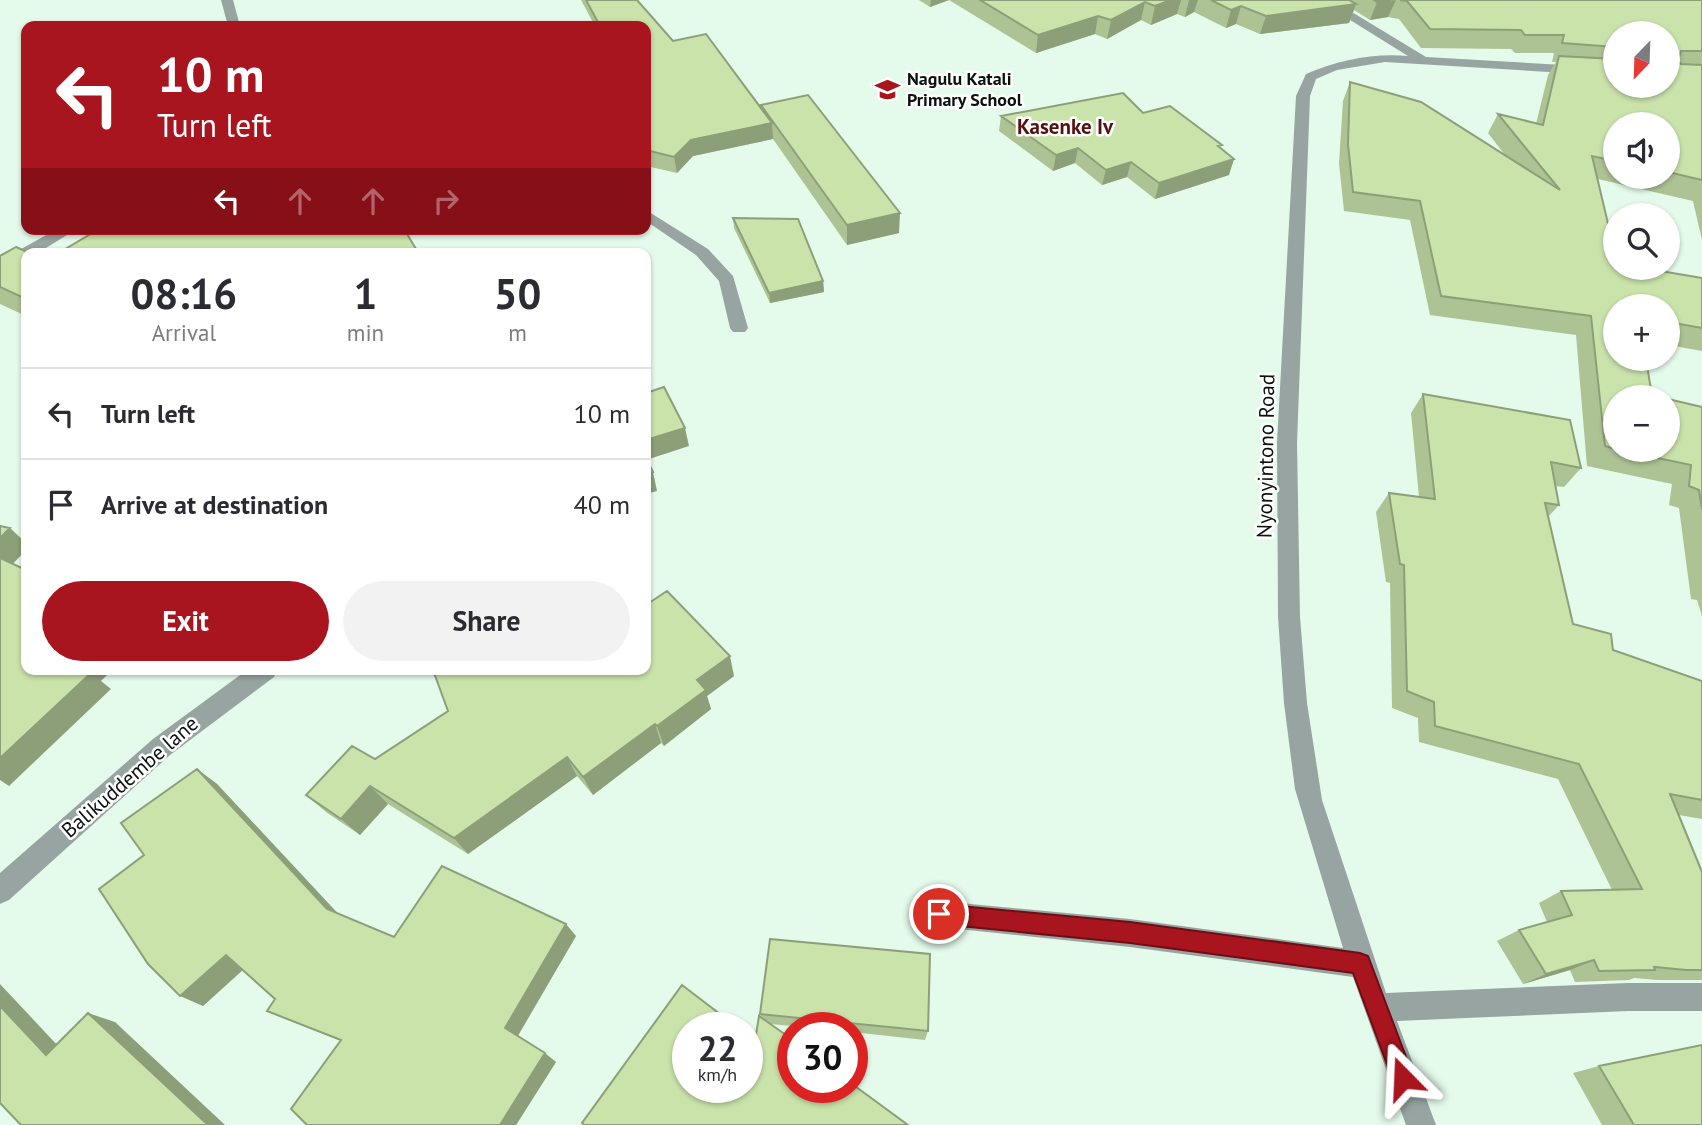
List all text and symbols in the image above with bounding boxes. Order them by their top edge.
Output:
north arrow [1603,21,1680,98]
map controls [1603,21,1680,462]
text: 10 m [157,42,264,106]
icon: left [42,49,133,140]
place label: Nagulu Katali Primary School [907,67,1023,111]
school or university icon: Nagulu Katali Primary School [873,75,901,103]
text: Turn left [157,104,272,146]
button: sound [1603,112,1680,189]
district label: Kasenke Iv [1017,113,1114,140]
icon: left [208,182,246,220]
icon: ahead [281,182,319,220]
icon: ahead [354,182,392,220]
icon: right [427,182,465,220]
button: search [1603,203,1680,280]
text: 08:16 [131,266,237,321]
text: 1 [354,266,377,321]
text: 50 [494,266,541,321]
button: + [1603,294,1680,371]
text: Arrival [152,318,216,347]
text: min [347,318,384,347]
text: m [508,318,527,347]
street label: Nyonyintono Road [1251,374,1280,538]
button: − [1603,385,1680,462]
icon: left [42,395,80,433]
text: Turn left [101,397,195,430]
text: 10 m [574,397,630,430]
icon: arrive [42,486,80,524]
text: Arrive at destination [101,488,328,521]
text: 40 m [574,488,630,521]
button: Exit [42,581,329,661]
button: Share [343,581,630,661]
street label: Balikuddembe lane [56,710,204,843]
pin [909,884,969,944]
icon: arrive [920,895,958,933]
speed limit sign: 30 [777,1012,868,1103]
text: 22 [698,1025,737,1071]
position arrow [1366,1041,1440,1115]
text: km/h [698,1063,737,1086]

